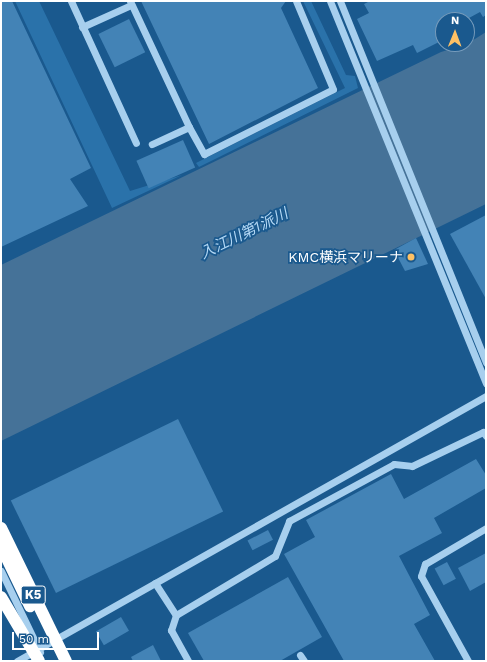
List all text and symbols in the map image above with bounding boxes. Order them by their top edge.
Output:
north arrow [435,12,475,52]
text: N [451,14,459,27]
water label: 入江川第1派川 [197,205,291,263]
place label: KMC横浜マリーナ [288,249,403,265]
marker: KMC横浜マリーナ [406,252,416,262]
road number: K5 [20,584,46,606]
scale bar [14,624,101,650]
text: 50 m [19,632,49,646]

